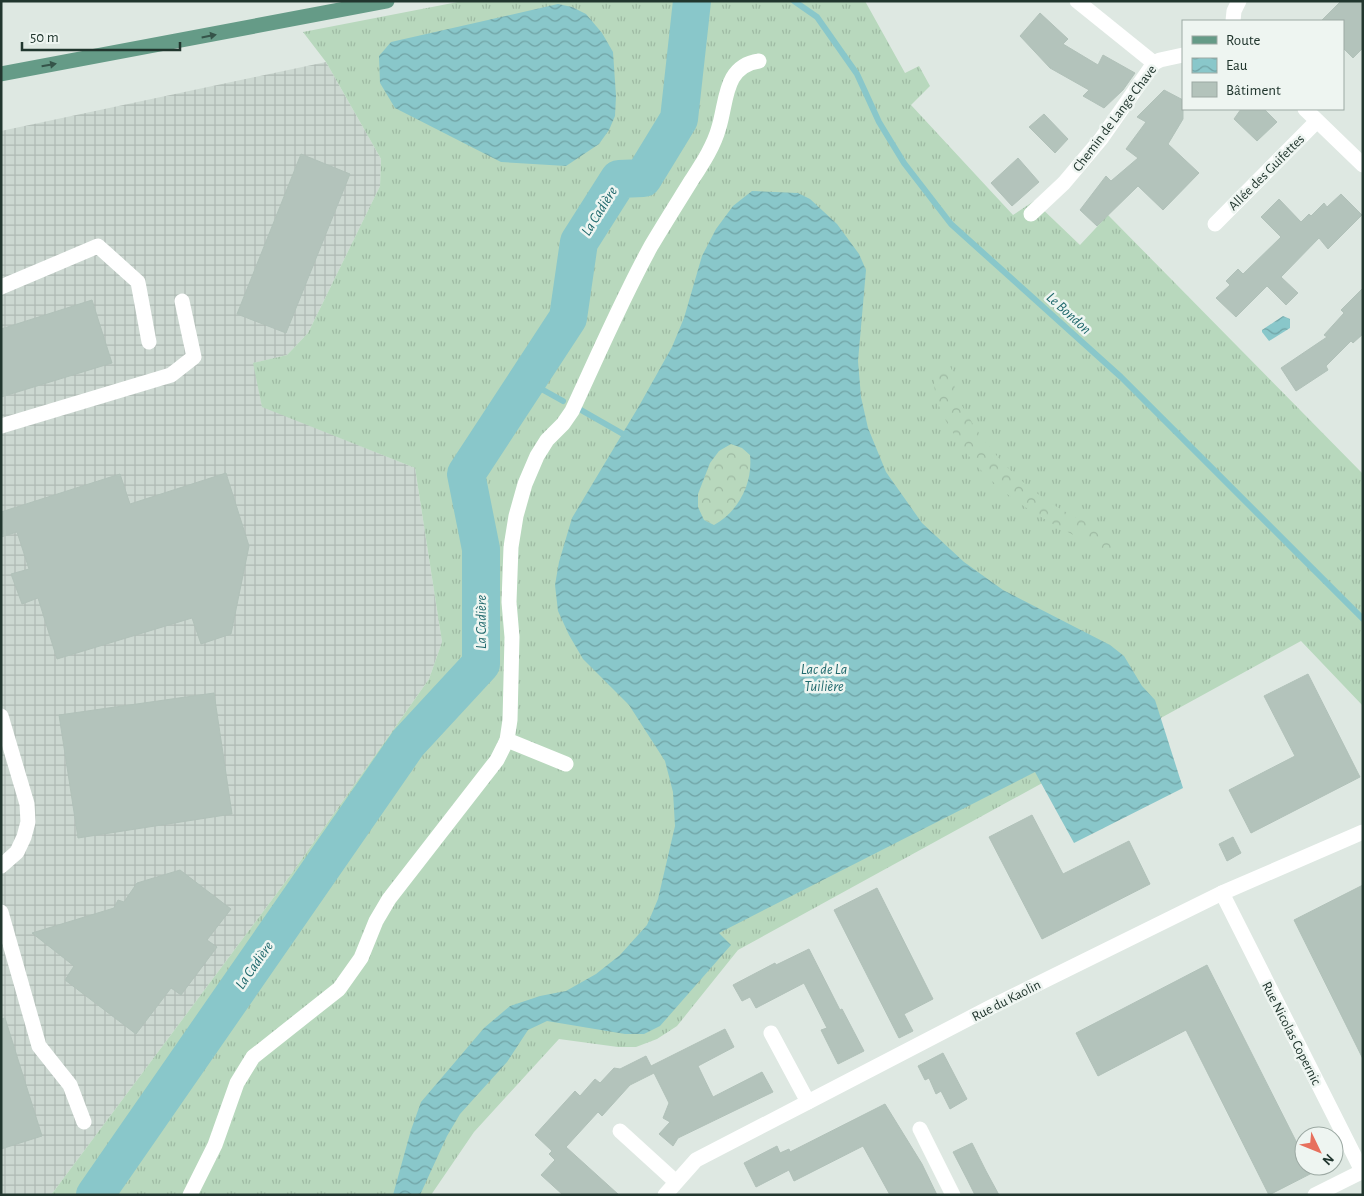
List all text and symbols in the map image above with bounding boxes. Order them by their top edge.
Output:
scale bar [22,20,180,52]
legend [1182,20,1344,110]
text: 50 m [30,30,59,45]
one-way arrow [201,31,217,39]
text: Route [1226,33,1260,48]
text: Eau [1226,58,1248,73]
one-way arrow [42,61,58,69]
street label: Chemin de Lange Chave [1070,63,1159,174]
text: Bâtiment [1226,83,1281,98]
street label: Allée des Guifettes [1226,132,1307,213]
water label: La Cadière [579,184,620,238]
water label: Le Bondon [1044,290,1094,337]
water label: La Cadière [474,594,489,649]
water label: Lac de La Tuilière [801,662,847,694]
water label: La Cadière [233,938,276,992]
street label: Rue du Kaolin [970,978,1043,1024]
street label: Rue Nicolas Copernic [1259,979,1323,1088]
north arrow [1294,1126,1344,1176]
text: N [1319,1151,1336,1168]

